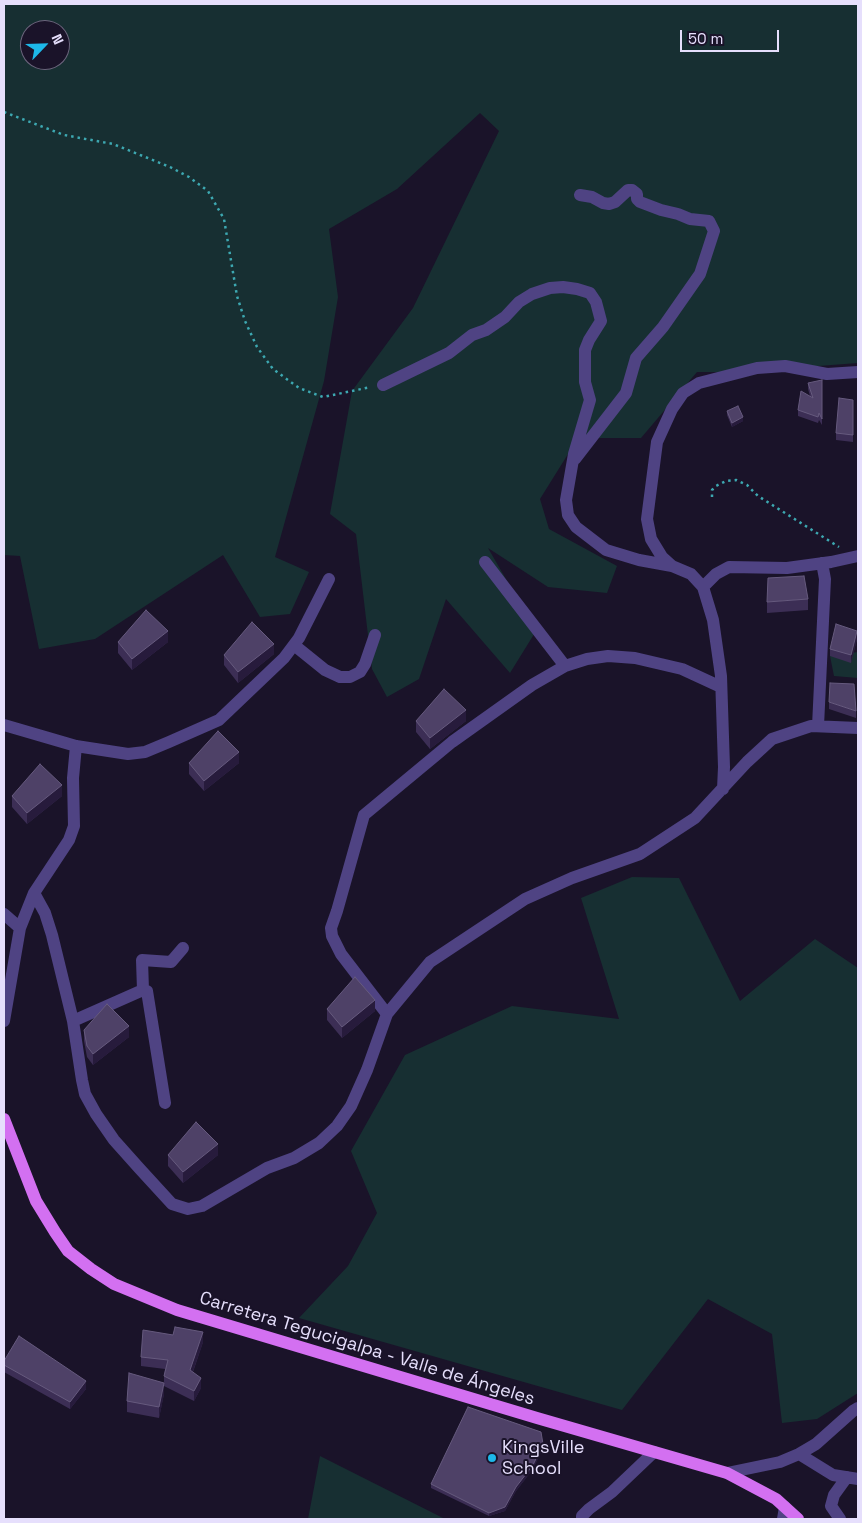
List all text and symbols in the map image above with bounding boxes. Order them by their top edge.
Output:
north arrow [20,20,70,70]
scale bar [682,20,781,52]
text: 50 m [688,29,723,48]
text: N [48,31,68,47]
street label: Carretera Tegucigalpa - Valle de Ángeles [197,1288,537,1410]
place label: KingsVille School [502,1437,584,1480]
marker: KingsVille School [486,1452,498,1464]

